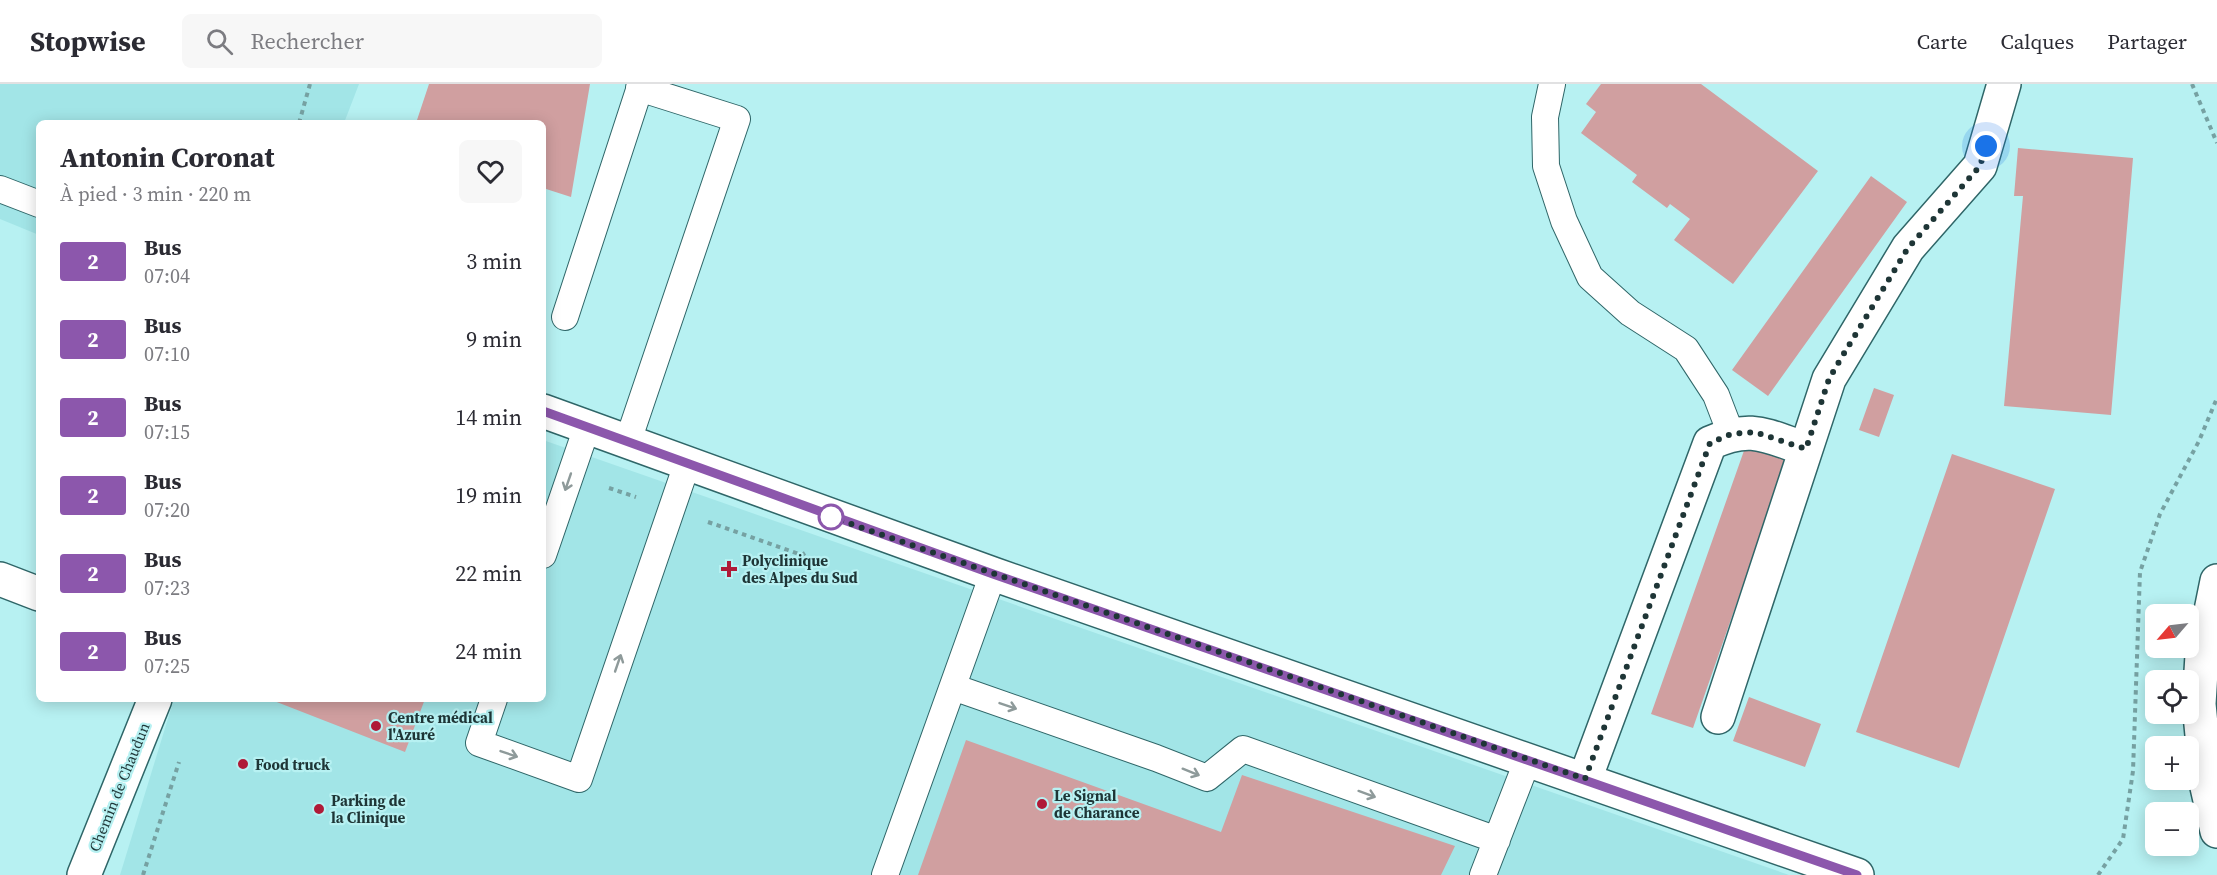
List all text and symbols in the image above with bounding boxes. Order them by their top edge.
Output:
search box [182,14,602,68]
text: Stopwise [30,22,146,60]
icon: search [203,25,236,58]
text: Rechercher [251,26,364,56]
text: Carte [1917,27,1967,56]
text: Calques [2000,27,2074,56]
text: Partager [2107,27,2187,56]
your location [1971,131,2001,161]
text: Antonin Coronat [60,138,275,176]
button: heart [459,140,522,203]
text: À pied · 3 min · 220 m [60,180,251,208]
text: Bus [144,232,181,262]
text: 3 min [466,246,522,276]
text: 2 [87,247,99,276]
text: 07:04 [144,262,190,290]
text: Bus [144,310,181,340]
text: 9 min [466,324,522,354]
text: 2 [87,325,99,354]
text: 07:10 [144,340,190,368]
text: Bus [144,388,181,418]
text: 14 min [455,402,522,432]
text: 2 [87,403,99,432]
text: 07:15 [144,418,190,446]
text: Bus [144,466,181,496]
one-way arrow [561,472,572,491]
text: 19 min [455,480,522,510]
text: 2 [87,481,99,510]
text: 07:20 [144,496,190,524]
unlabelled marker [818,504,844,530]
text: Bus [144,544,181,574]
place label: Polyclinique des Alpes du Sud [742,550,858,588]
text: 22 min [455,558,522,588]
text: 2 [87,559,99,588]
marker: Polyclinique des Alpes du Sud [720,560,738,578]
text: 07:23 [144,574,190,602]
north arrow [2145,604,2199,658]
map controls [2145,604,2199,856]
text: Bus [144,622,181,652]
text: 24 min [455,636,522,666]
text: 2 [87,637,99,666]
text: 07:25 [144,652,190,680]
one-way arrow [614,654,625,673]
button: locate [2145,670,2199,724]
one-way arrow [998,702,1017,713]
place label: Centre médical l'Azuré [388,707,493,745]
street label: Chemin de Chaudun [84,719,154,855]
marker: Centre médical l'Azuré [369,719,383,733]
button: + [2145,736,2199,790]
one-way arrow [500,750,518,761]
place label: Food truck [255,754,330,775]
marker: Food truck [236,757,250,771]
one-way arrow [1182,767,1200,778]
place label: Le Signal de Charance [1054,785,1140,823]
place label: Parking de la Clinique [331,790,406,828]
one-way arrow [1357,790,1376,801]
marker: Le Signal de Charance [1035,797,1049,811]
marker: Parking de la Clinique [312,802,326,816]
button: − [2145,802,2199,856]

